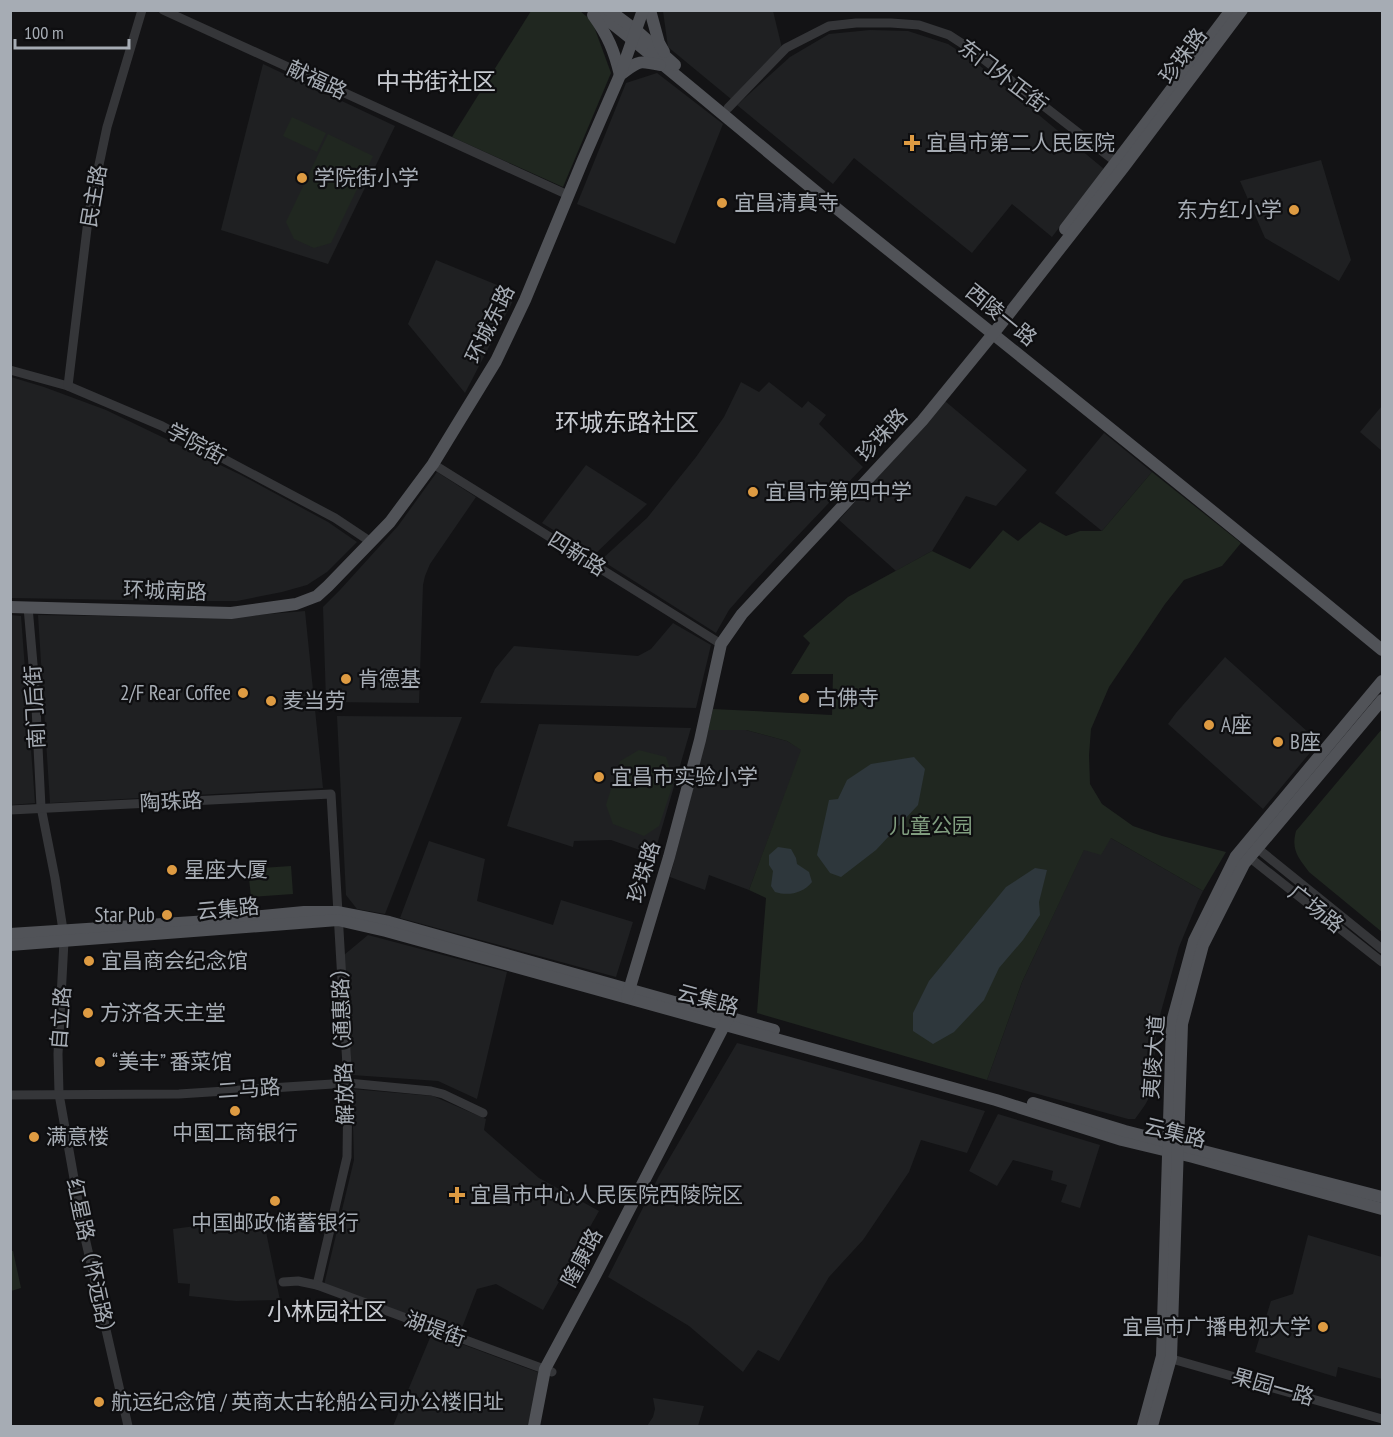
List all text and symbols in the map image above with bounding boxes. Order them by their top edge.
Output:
scale bar [15,12,129,50]
text: 100 m [24,21,64,44]
street label: 珍珠路 [1153,22,1212,89]
street label: 东门外正街 [953,33,1053,118]
street label: 献福路 [283,54,351,105]
district label: 中书街社区 [376,66,496,97]
place label: 宜昌市第二人民医院 [926,129,1115,156]
marker: 宜昌市第二人民医院 [903,134,921,152]
street label: 民主路 [75,163,112,229]
place label: 学院街小学 [314,164,419,191]
marker: 学院街小学 [295,171,309,185]
place label: 宜昌清真寺 [734,189,839,216]
marker: 宜昌清真寺 [715,196,729,210]
place label: 东方红小学 [1177,196,1282,223]
marker: 东方红小学 [1287,203,1301,217]
street label: 西陵一路 [960,278,1042,352]
street label: 环城东路 [459,280,520,367]
street label: 珍珠路 [850,402,913,467]
district label: 环城东路社区 [555,407,699,438]
street label: 学院街 [162,417,230,470]
place label: 宜昌市第四中学 [765,478,912,505]
marker: 宜昌市第四中学 [746,485,760,499]
street label: 四新路 [543,525,611,582]
street label: 环城南路 [123,576,207,605]
street label: 南门后街 [19,664,50,750]
place label: 肯德基 [358,665,421,692]
marker: 肯德基 [339,672,353,686]
place label: 2/F Rear Coffee [120,679,231,706]
place label: 古佛寺 [816,684,879,711]
marker: 2/F Rear Coffee [236,686,250,700]
place label: 麦当劳 [283,687,346,714]
marker: 古佛寺 [797,691,811,705]
marker: 麦当劳 [264,694,278,708]
place label: A座 [1221,711,1252,738]
marker: A座 [1202,718,1216,732]
place label: B座 [1290,728,1321,755]
marker: B座 [1271,735,1285,749]
place label: 宜昌市实验小学 [611,763,758,790]
marker: 宜昌市实验小学 [592,770,606,784]
street label: 陶珠路 [139,786,203,817]
park label: 儿童公园 [889,812,973,839]
street label: 珍珠路 [621,838,666,906]
place label: 星座大厦 [184,856,268,883]
marker: 星座大厦 [165,863,179,877]
street label: 广场路 [1283,879,1349,939]
street label: 云集路 [195,892,261,925]
place label: Star Pub [94,901,155,928]
marker: Star Pub [160,908,174,922]
place label: 宜昌商会纪念馆 [101,947,248,974]
marker: 宜昌商会纪念馆 [82,954,96,968]
street label: 解放路（通惠路） [326,957,359,1125]
street label: 云集路 [674,978,742,1021]
street label: 自立路 [45,986,76,1050]
place label: 方济各天主堂 [100,999,226,1026]
marker: 方济各天主堂 [81,1006,95,1020]
street label: 夷陵大道 [1137,1014,1170,1100]
place label: “美丰” 番菜馆 [112,1048,232,1075]
marker: “美丰” 番菜馆 [93,1055,107,1069]
street label: 二马路 [217,1073,281,1104]
marker: 中国工商银行 [228,1104,242,1118]
street label: 云集路 [1141,1112,1209,1153]
place label: 中国工商银行 [172,1119,298,1146]
place label: 满意楼 [46,1123,109,1150]
marker: 满意楼 [27,1130,41,1144]
street label: 红星路（怀远路） [61,1176,122,1346]
place label: 宜昌市中心人民医院西陵院区 [470,1181,743,1208]
marker: 宜昌市中心人民医院西陵院区 [448,1186,466,1204]
marker: 中国邮政储蓄银行 [268,1194,282,1208]
place label: 中国邮政储蓄银行 [191,1209,359,1236]
street label: 隆康路 [555,1224,608,1292]
district label: 小林园社区 [267,1296,387,1327]
street label: 湖堤街 [401,1305,469,1352]
place label: 宜昌市广播电视大学 [1122,1313,1311,1340]
marker: 宜昌市广播电视大学 [1316,1320,1330,1334]
street label: 果园一路 [1229,1362,1317,1411]
place label: 航运纪念馆 / 英商太古轮船公司办公楼旧址 [111,1388,504,1415]
marker: 航运纪念馆 / 英商太古轮船公司办公楼旧址 [92,1395,106,1409]

